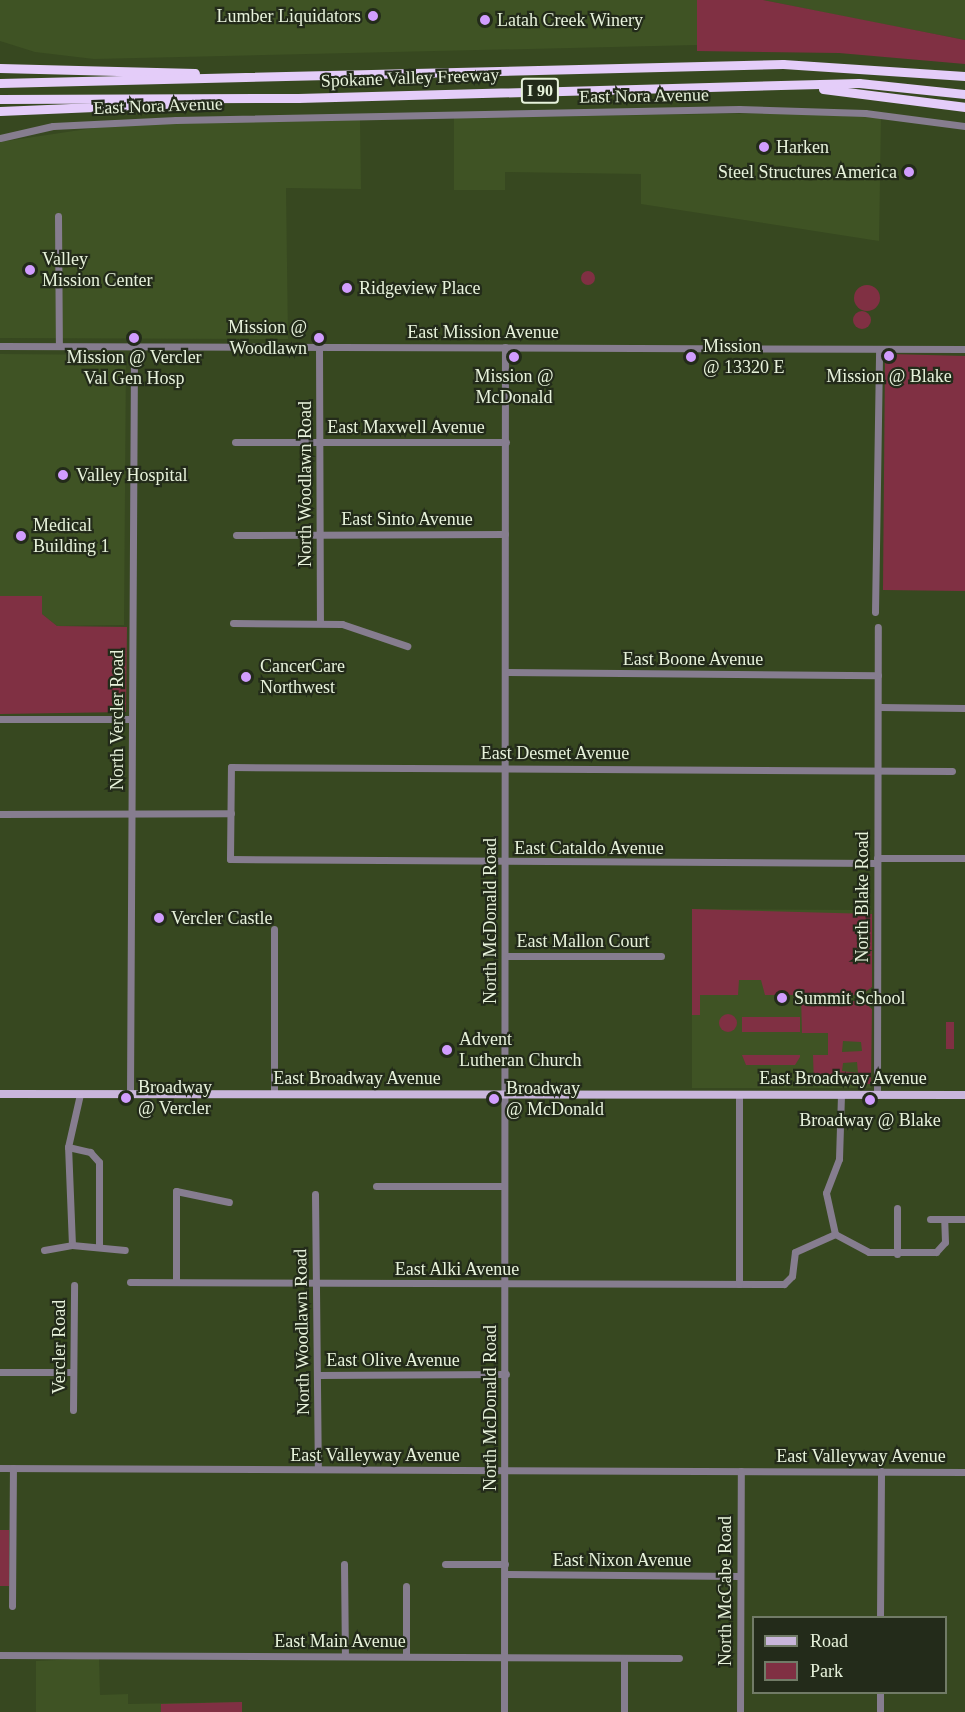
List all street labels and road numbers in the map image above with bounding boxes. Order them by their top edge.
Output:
street label: Spokane Valley Freeway [320,64,500,92]
road number: I 90 [520,78,560,104]
street label: East Nora Avenue [579,84,709,108]
street label: East Nora Avenue [92,93,224,119]
street label: East Mission Avenue [407,321,559,343]
street label: North Woodlawn Road [294,401,316,567]
street label: East Maxwell Avenue [327,416,485,438]
street label: East Sinto Avenue [341,508,473,530]
street label: East Boone Avenue [622,648,764,670]
street label: North Vercler Road [106,650,128,790]
street label: East Desmet Avenue [480,742,630,764]
street label: North Blake Road [851,832,873,962]
street label: East Cataldo Avenue [514,837,664,859]
street label: North McDonald Road [479,838,501,1004]
street label: East Mallon Court [517,930,649,952]
street label: East Broadway Avenue [273,1067,441,1089]
street label: East Broadway Avenue [759,1067,927,1089]
street label: North Woodlawn Road [290,1249,314,1415]
street label: East Alki Avenue [394,1258,520,1280]
street label: Vercler Road [48,1300,70,1394]
street label: North McDonald Road [479,1325,501,1491]
street label: East Olive Avenue [326,1349,460,1371]
street label: East Valleyway Avenue [290,1444,460,1466]
street label: East Valleyway Avenue [776,1445,946,1467]
street label: North McCabe Road [714,1516,736,1666]
street label: East Nixon Avenue [552,1549,692,1571]
street label: East Main Avenue [274,1630,406,1652]

